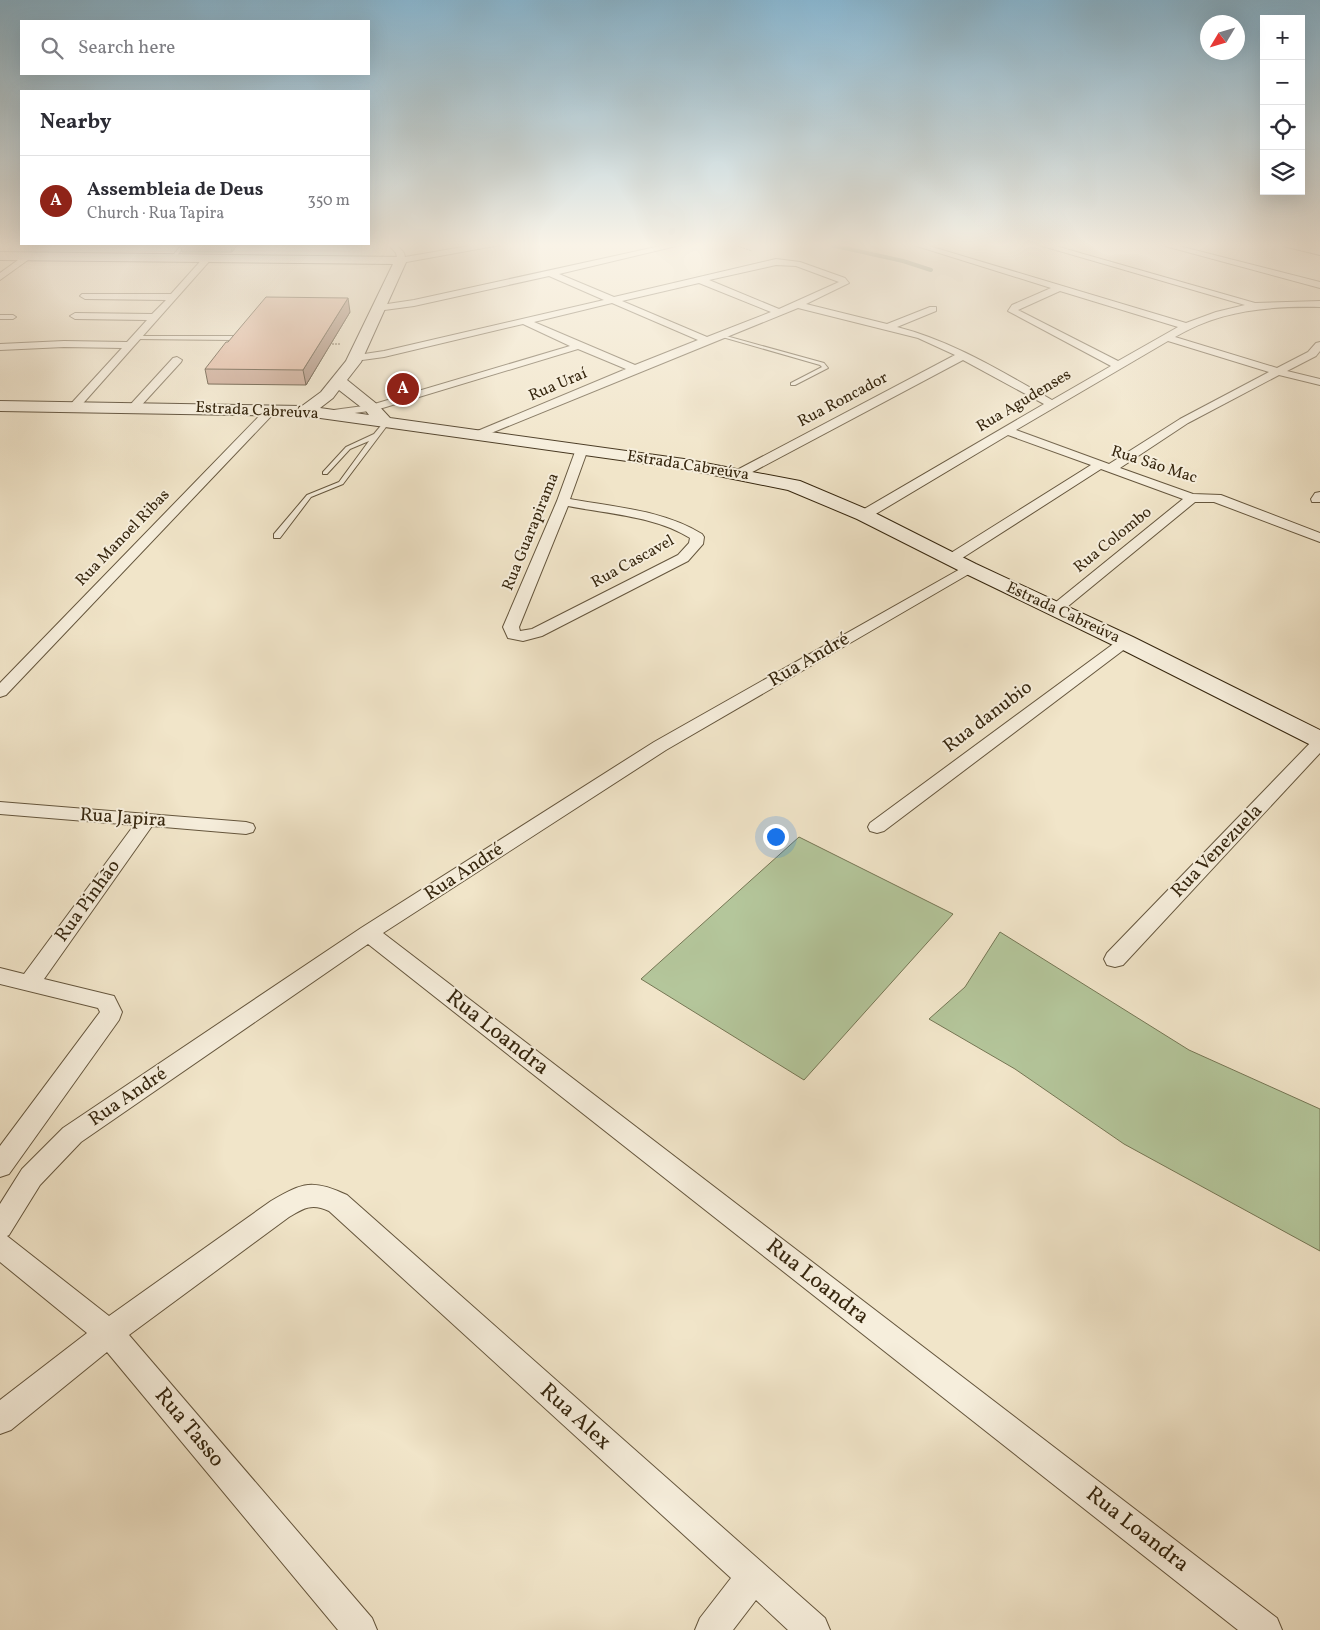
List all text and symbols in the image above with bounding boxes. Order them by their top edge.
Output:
north arrow [1200,15,1245,60]
map controls [1260,15,1305,195]
button: + [1260,15,1305,60]
search box [20,20,370,75]
icon: search [38,34,66,62]
text: Search here [78,35,175,61]
button: − [1260,60,1305,105]
button: locate [1260,105,1305,150]
text: Nearby [40,108,111,137]
button: layers [1260,150,1305,195]
text: Assembleia de Deus [87,177,264,203]
text: A [50,190,62,212]
text: 350 m [307,190,350,212]
text: Church · Rua Tapira [87,203,224,225]
street label: Rua Uraí [525,363,591,407]
street label: Rua Agudenses [972,364,1076,438]
street label: Rua Roncador [794,367,892,433]
pin: A [387,370,419,408]
street label: Estrada Cabreúva [195,397,319,425]
street label: Rua São Mac [1108,441,1200,489]
street label: Estrada Cabreúva [625,445,751,487]
street label: Rua Guarapirama [497,470,565,594]
street label: Rua Manoel Ribas [71,485,175,591]
street label: Rua Colombo [1069,502,1157,578]
street label: Rua Cascavel [588,530,679,594]
street label: Estrada Cabreúva [1002,577,1124,649]
street label: Rua André [764,626,854,694]
street label: Rua danubio [938,675,1038,759]
street label: Rua Venezuela [1165,798,1269,904]
street label: Rua Japira [79,802,167,834]
your location [763,824,789,850]
street label: Rua André [419,837,509,907]
street label: Rua Pinhão [49,855,127,947]
street label: Rua Loandra [439,983,555,1083]
street label: Rua André [84,1061,172,1133]
street label: Rua Loandra [759,1232,875,1332]
street label: Rua Alex [532,1376,618,1458]
street label: Rua Tasso [147,1382,231,1474]
street label: Rua Loandra [1079,1480,1195,1580]

